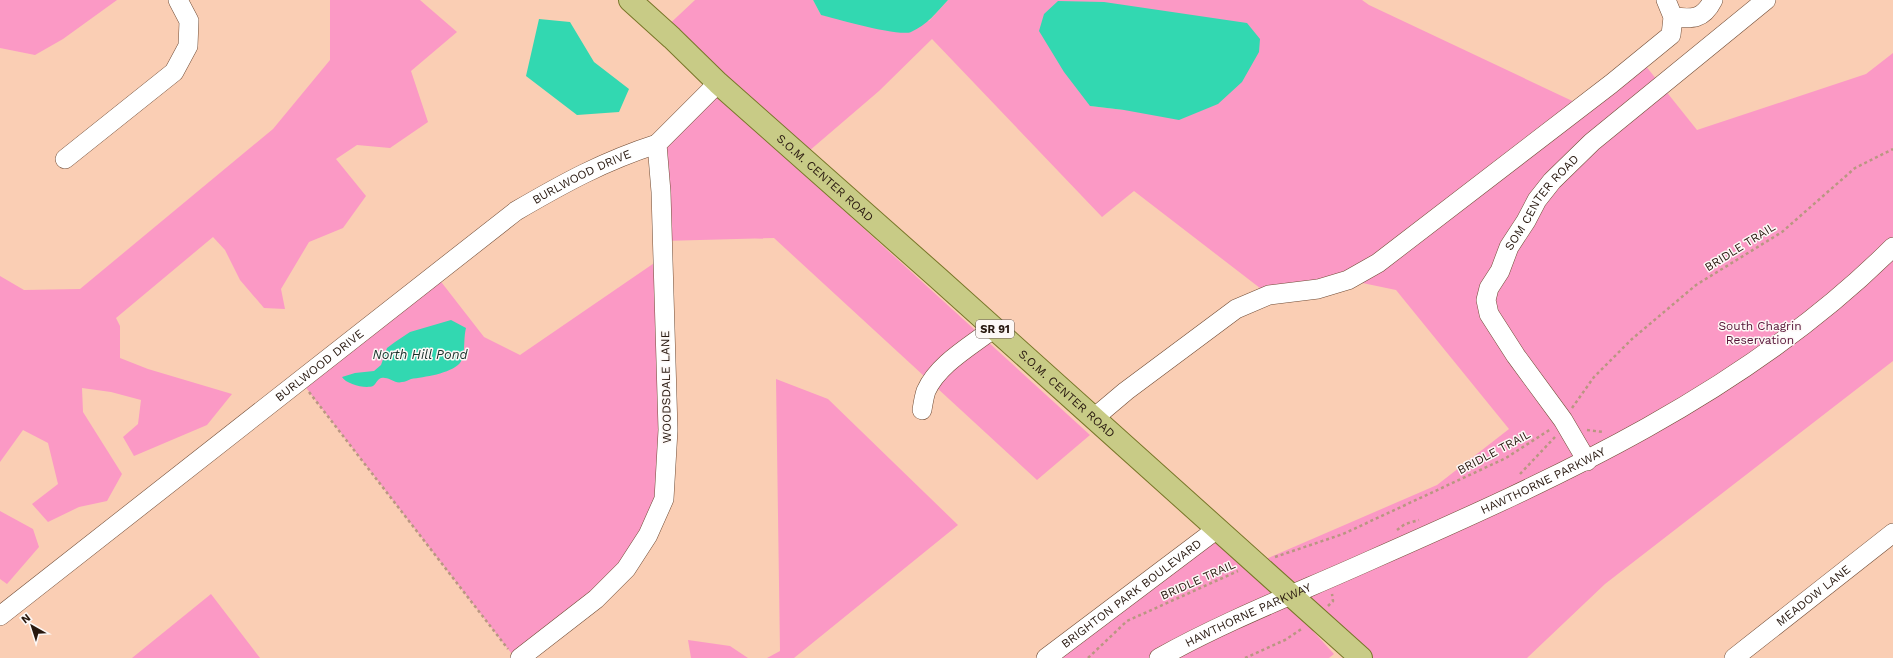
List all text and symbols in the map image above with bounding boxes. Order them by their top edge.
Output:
street label: S.O.M. CENTER ROAD [774,131,876,224]
street label: BURLWOOD DRIVE [530,147,633,207]
street label: SOM CENTER ROAD [1502,152,1582,253]
street label: BRIDLE TRAIL [1702,220,1778,274]
park label: South Chagrin Reservation [1718,319,1802,347]
road number: SR 91 [976,320,1014,338]
street label: BURLWOOD DRIVE [272,326,367,404]
street label: WOODSDALE LANE [658,330,674,443]
water label: North Hill Pond [373,347,468,362]
street label: S.O.M. CENTER ROAD [1016,347,1118,441]
street label: BRIDLE TRAIL [1455,427,1533,477]
street label: HAWTHORNE PARKWAY [1478,444,1608,517]
street label: BRIGHTON PARK BOULEVARD [1059,536,1204,651]
street label: BRIDLE TRAIL [1158,557,1238,603]
street label: MEADOW LANE [1774,562,1853,629]
street label: HAWTHORNE PARKWAY [1183,580,1313,650]
north arrow [12,606,52,646]
text: N [19,611,33,626]

